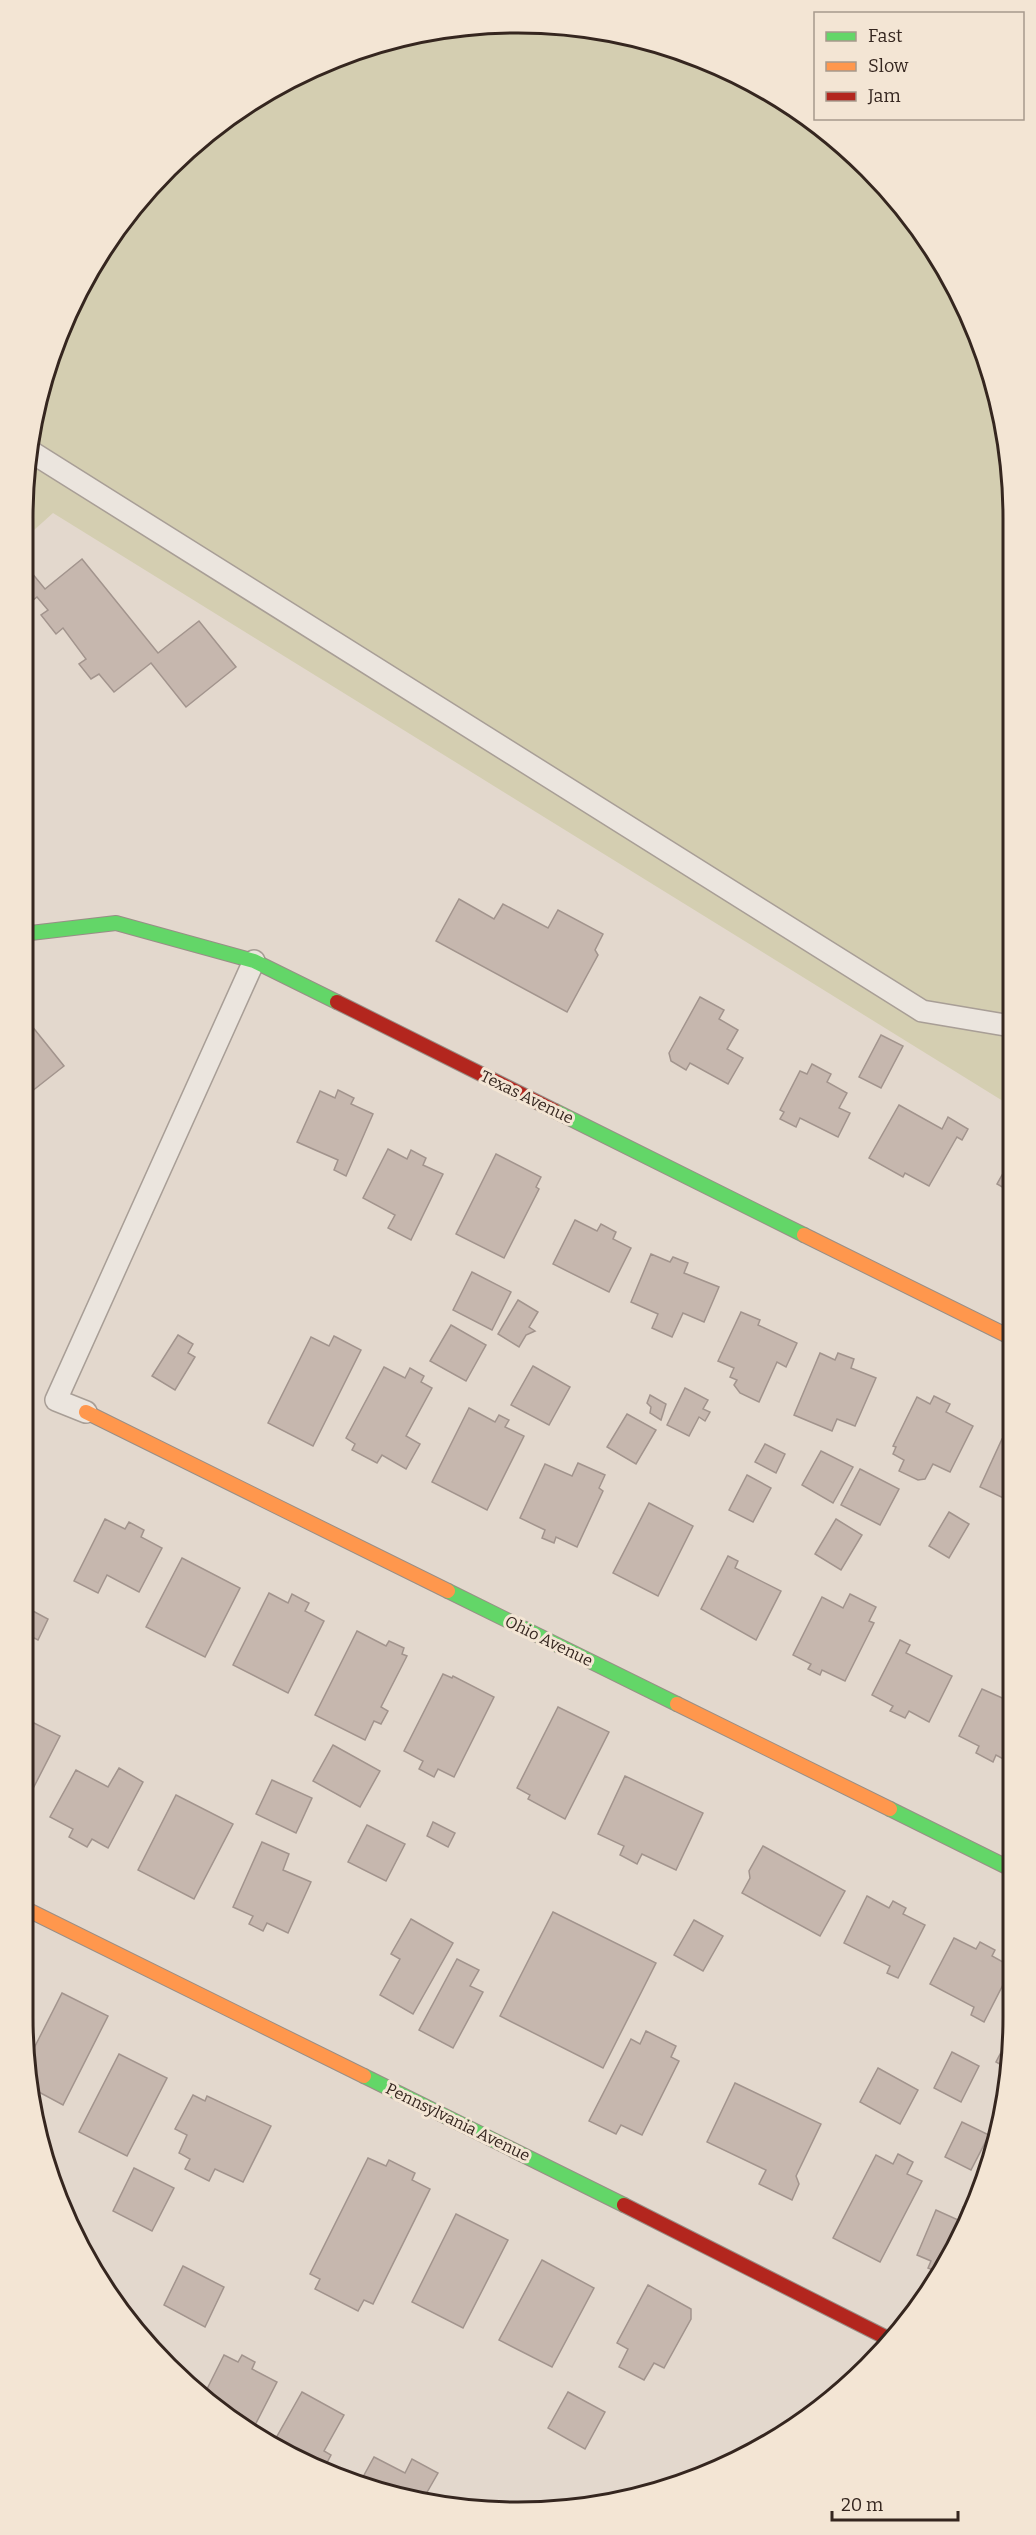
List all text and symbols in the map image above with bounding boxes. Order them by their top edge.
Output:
legend [814,12,1024,120]
text: Fast [868,25,903,47]
text: Slow [868,55,909,77]
text: Jam [867,85,901,107]
street label: Texas Avenue [477,1066,577,1128]
street label: Ohio Avenue [502,1612,596,1670]
street label: Pennsylvania Avenue [383,2079,533,2165]
scale bar [832,2484,958,2522]
text: 20 m [841,2494,883,2516]

